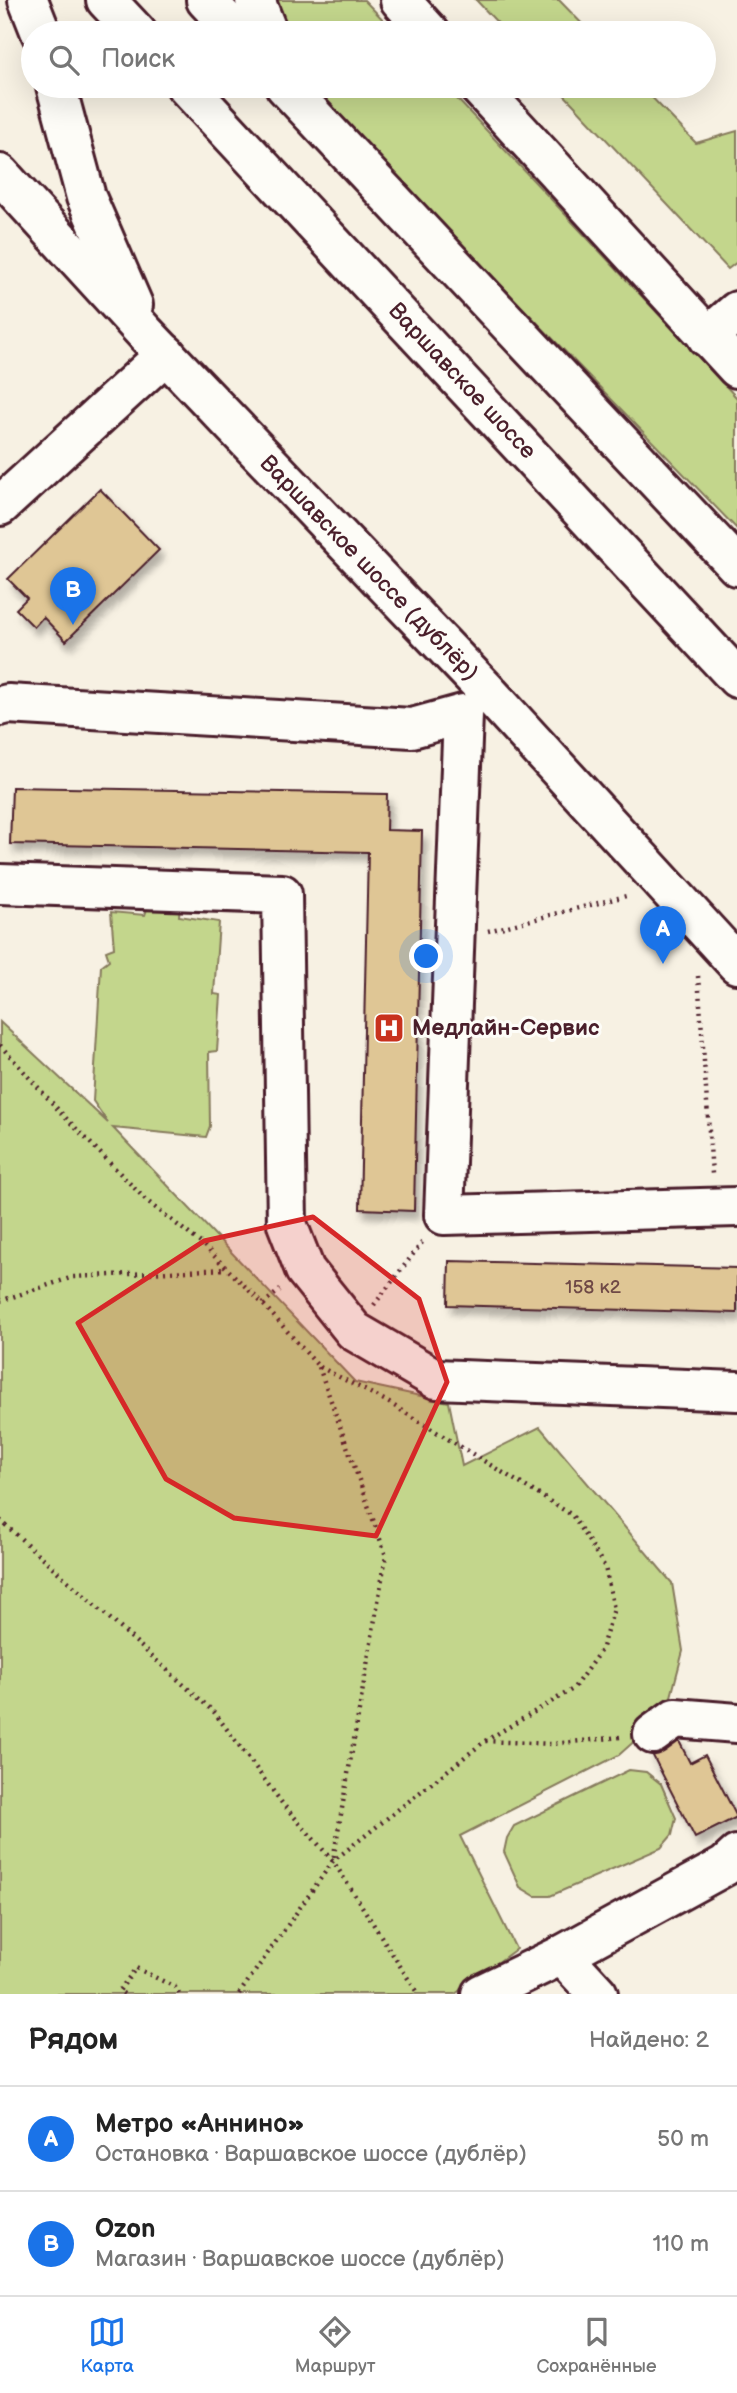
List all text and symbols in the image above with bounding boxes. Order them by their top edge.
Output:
search box [21,21,716,98]
icon: search [45,41,83,79]
text: Поиск [101,44,175,75]
street label: Варшавское шоссе [382,297,542,465]
street label: Варшавское шоссе (дублёр) [254,449,484,687]
pin: B [50,567,96,625]
pin: A [640,906,686,964]
your location [409,939,443,973]
hospital icon: Медлайн-Сервис [372,1011,406,1045]
place label: Медлайн-Сервис [412,1014,600,1042]
house number: 158 к2 [565,1276,622,1299]
text: Рядом [28,2022,118,2058]
text: Найдено: 2 [589,2026,709,2054]
text: Метро «Аннино» [95,2109,304,2140]
text: A [44,2125,58,2153]
text: 50 m [657,2125,709,2153]
text: Остановка · Варшавское шоссе (дублёр) [95,2140,527,2168]
text: Ozon [95,2214,156,2245]
text: B [43,2230,59,2258]
text: 110 m [652,2230,709,2258]
text: Магазин · Варшавское шоссе (дублёр) [95,2245,504,2273]
tab: Карта [80,2313,134,2378]
tab: Маршрут [295,2313,376,2378]
tab: Сохранённые [537,2313,657,2378]

